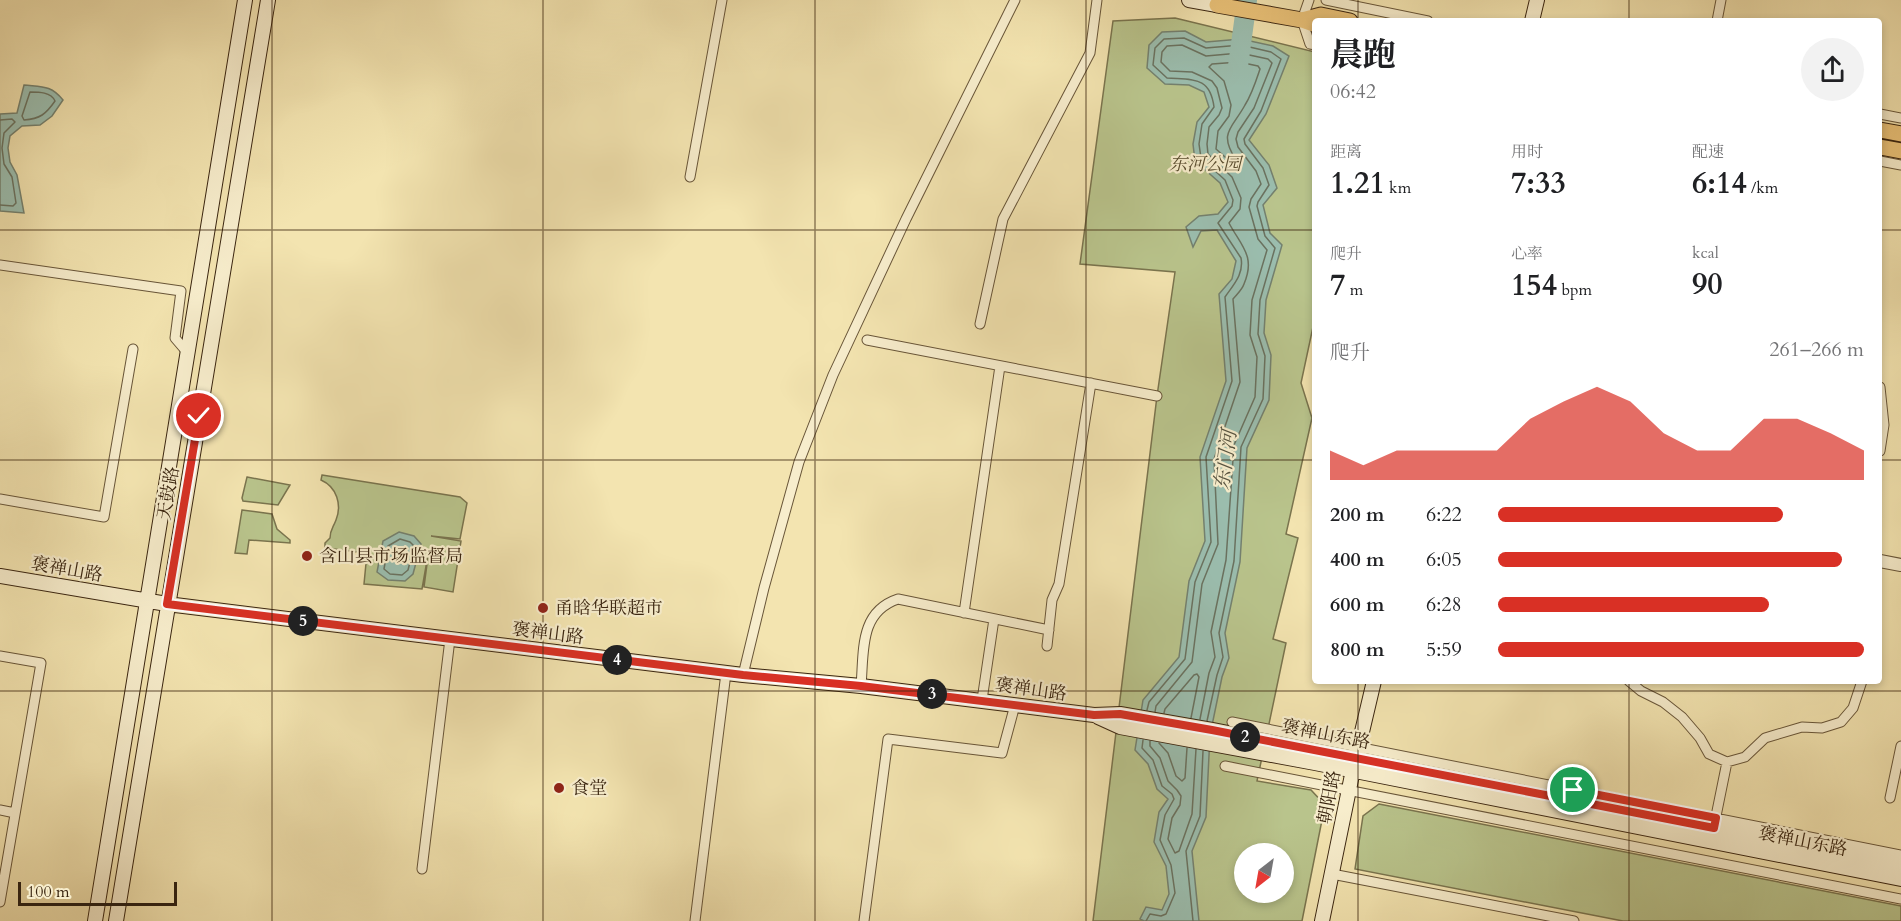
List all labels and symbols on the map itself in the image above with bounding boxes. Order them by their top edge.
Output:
park label: 东河公园 [1169,152,1244,177]
pin [173,390,224,441]
water label: 东门河 [1208,426,1243,492]
street label: 天鼓路 [151,464,185,522]
place label: 含山县市场监督局 [319,544,463,569]
marker: 含山县市场监督局 [300,549,314,563]
street label: 褒禅山路 [29,551,105,588]
place label: 甬晗华联超市 [555,596,663,621]
marker: 甬晗华联超市 [536,601,550,615]
pin: 5 [288,606,318,636]
street label: 褒禅山路 [511,617,585,650]
pin: 4 [602,645,632,675]
street label: 褒禅山路 [994,672,1068,707]
pin: 3 [917,679,947,709]
street label: 褒禅山东路 [1279,714,1372,755]
pin: 2 [1230,722,1260,752]
pin [1547,764,1598,815]
street label: 朝阳路 [1312,768,1347,826]
place label: 食堂 [571,776,607,801]
marker: 食堂 [552,781,566,795]
street label: 褒禅山东路 [1756,821,1849,862]
north arrow [1234,843,1294,903]
scale bar [18,879,177,906]

